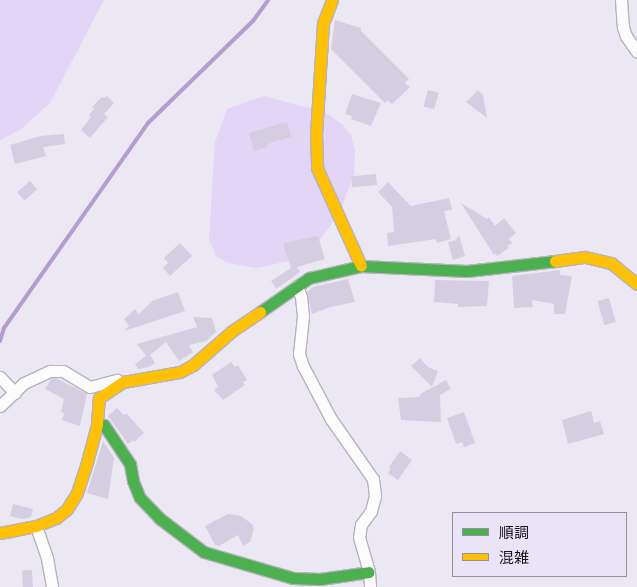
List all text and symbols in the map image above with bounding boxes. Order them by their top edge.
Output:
legend [452,512,627,577]
text: 順調 [499,526,529,541]
text: 混雑 [499,551,529,566]

